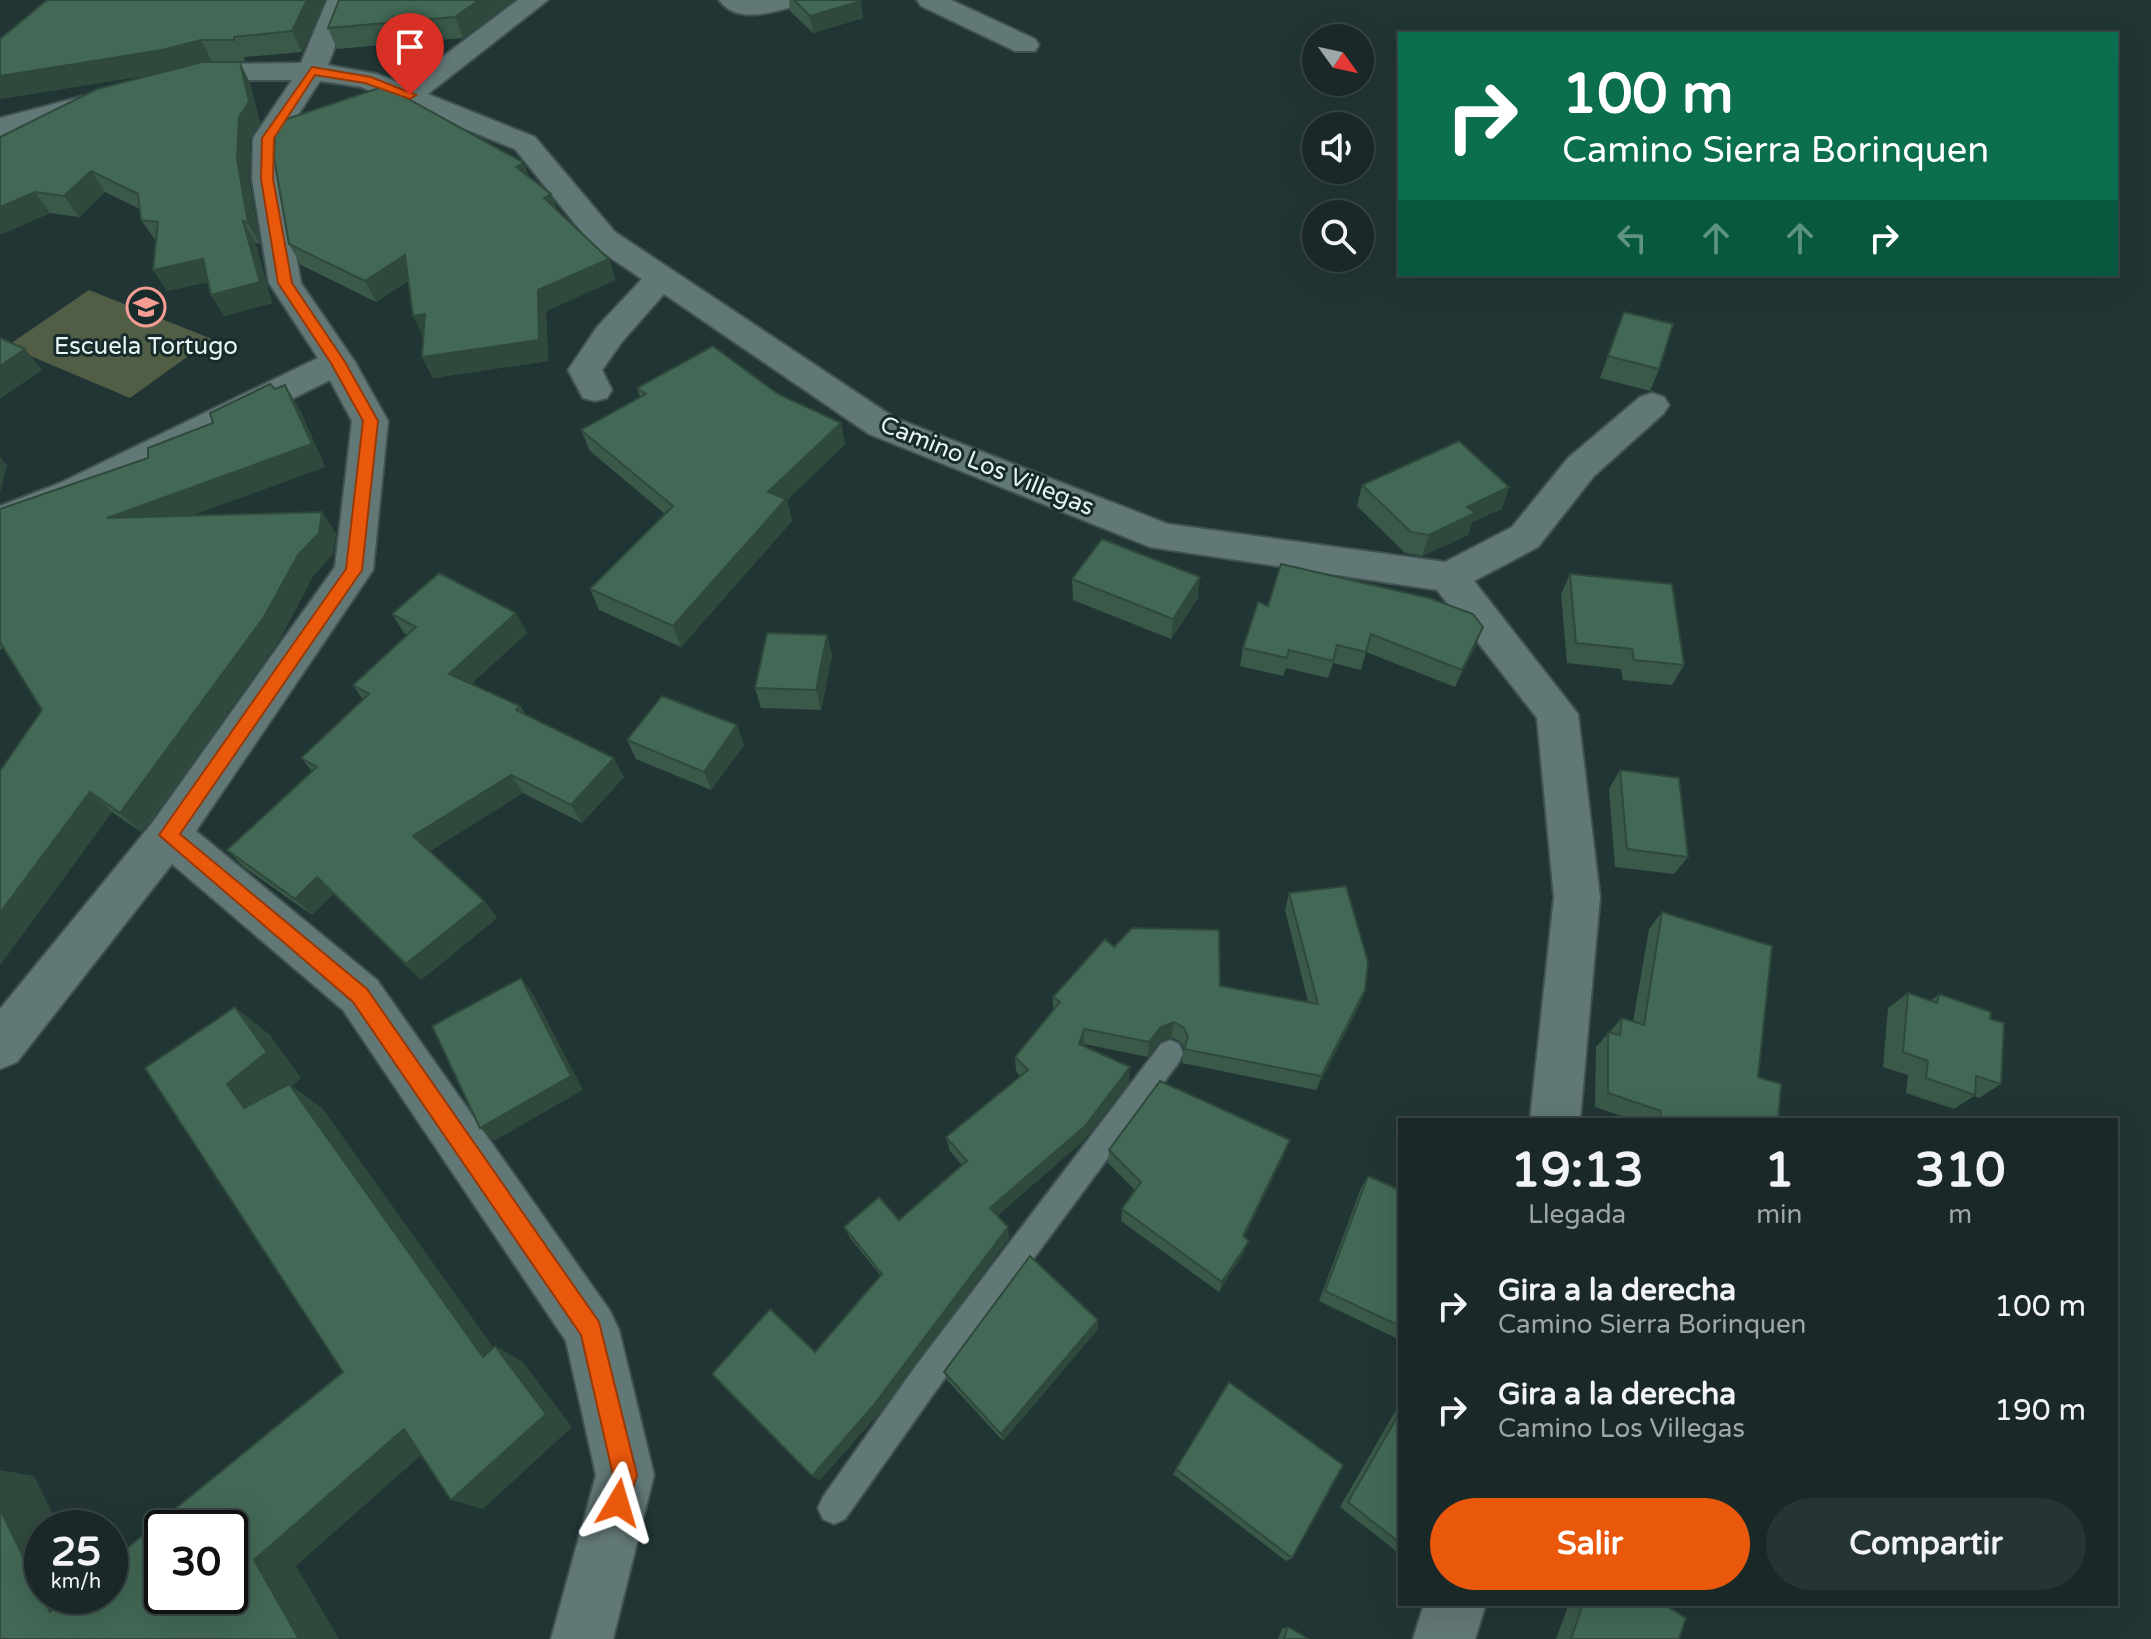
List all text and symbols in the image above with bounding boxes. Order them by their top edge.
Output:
pin [376,13,444,95]
north arrow [1302,24,1374,96]
map controls [1302,24,1374,272]
icon: arrive [388,25,432,69]
text: 100 m [1562,61,1733,128]
icon: right [1430,64,1534,168]
button: sound [1302,112,1374,184]
text: Camino Sierra Borinquen [1562,129,1989,172]
button: search [1302,200,1374,272]
icon: left [1610,216,1654,260]
icon: ahead [1694,216,1738,260]
icon: ahead [1778,216,1822,260]
icon: right [1862,216,1906,260]
school or university icon: Escuela Tortugo [125,286,167,328]
place label: Escuela Tortugo [54,332,238,361]
street label: Camino Los Villegas [876,410,1098,522]
text: 19:13 [1511,1142,1644,1200]
text: 1 [1764,1142,1794,1200]
text: 310 [1915,1142,2005,1200]
text: Llegada [1528,1199,1626,1230]
text: min [1756,1199,1802,1230]
text: m [1948,1199,1972,1230]
text: Gira a la derecha [1498,1272,1736,1309]
icon: right [1430,1284,1474,1328]
text: 100 m [1994,1288,2086,1325]
text: Camino Sierra Borinquen [1498,1309,1806,1340]
text: Gira a la derecha [1498,1376,1736,1413]
icon: right [1430,1388,1474,1432]
text: 190 m [1994,1392,2086,1429]
text: Camino Los Villegas [1498,1413,1745,1444]
position arrow [576,1461,660,1545]
button: Salir [1430,1498,1750,1590]
button: Compartir [1766,1498,2086,1590]
speed limit sign: 30 [144,1510,248,1614]
text: 25 [51,1528,101,1576]
text: km/h [51,1570,101,1594]

